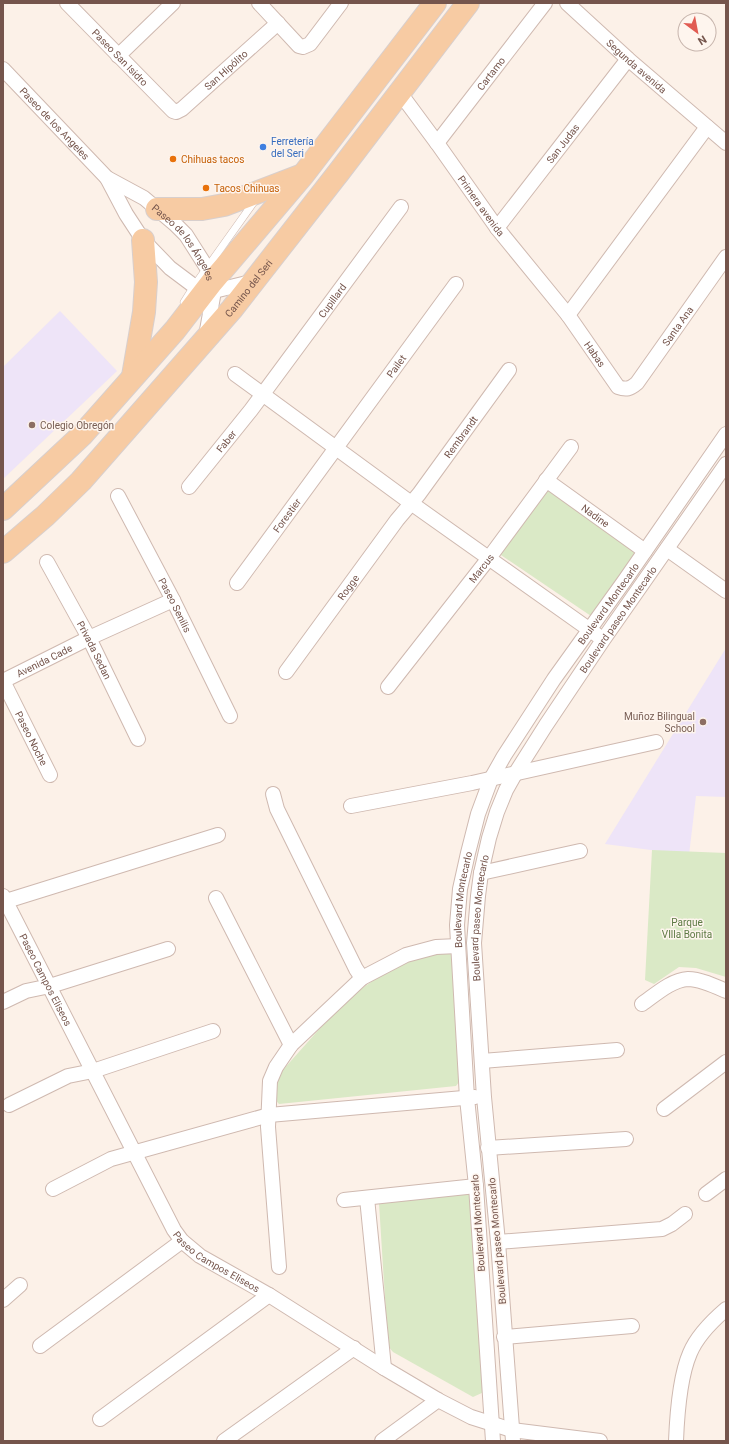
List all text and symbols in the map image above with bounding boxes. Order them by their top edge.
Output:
north arrow [677,12,717,52]
street label: Paseo San Isidro [90,27,151,88]
text: N [695,32,709,48]
street label: Segunda avenida [605,37,669,95]
street label: San Hipólito [202,47,250,92]
street label: Cartamo [475,54,507,92]
street label: Paseo de los Angeles [18,85,92,162]
street label: San Judas [544,122,581,165]
place label: Ferretería del Seri [271,136,314,159]
marker: Ferretería del Seri [258,142,268,152]
marker: Chihuas tacos [168,154,178,164]
place label: Chihuas tacos [181,154,244,165]
street label: Primera avenida [456,173,507,238]
marker: Tacos Chihuas [201,183,211,193]
place label: Tacos Chihuas [214,183,280,194]
street label: Paseo de los Ángeles [150,202,216,282]
street label: Camino del Seri [222,257,274,319]
street label: Cupillard [316,281,348,320]
street label: Santa Ana [660,304,695,348]
street label: Habas [582,339,608,369]
street label: Pailet [384,353,408,379]
street label: Rembrandt [442,414,479,460]
marker: Colegio Obregón [27,420,37,430]
place label: Colegio Obregón [40,420,114,431]
street label: Faber [214,427,239,454]
street label: Forestier [271,496,303,534]
street label: Nadine [580,502,612,529]
street label: Marcus [466,552,496,585]
street label: Boulevard Montecarlo [575,560,641,646]
street label: Boulevard paseo Montecarlo [577,564,659,675]
street label: Rogge [335,572,361,602]
street label: Paseo Senilis [157,576,193,634]
street label: Privada Sedan [75,619,114,681]
street label: Avenida Cade [14,642,74,679]
street label: Paseo Noche [13,709,50,767]
place label: Muñoz Bilingual School [624,711,695,734]
marker: Muñoz Bilingual School [698,717,708,727]
street label: Boulevard Montecarlo [451,850,474,948]
street label: Boulevard paseo Montecarlo [468,853,491,982]
park label: Parque VIlla Bonita [662,917,712,940]
street label: Paseo Campos Eliseos [18,932,74,1028]
street label: Boulevard Montecarlo [469,1174,487,1272]
street label: Boulevard paseo Montecarlo [486,1177,508,1305]
street label: Paseo Campos Eliseos [171,1229,262,1294]

